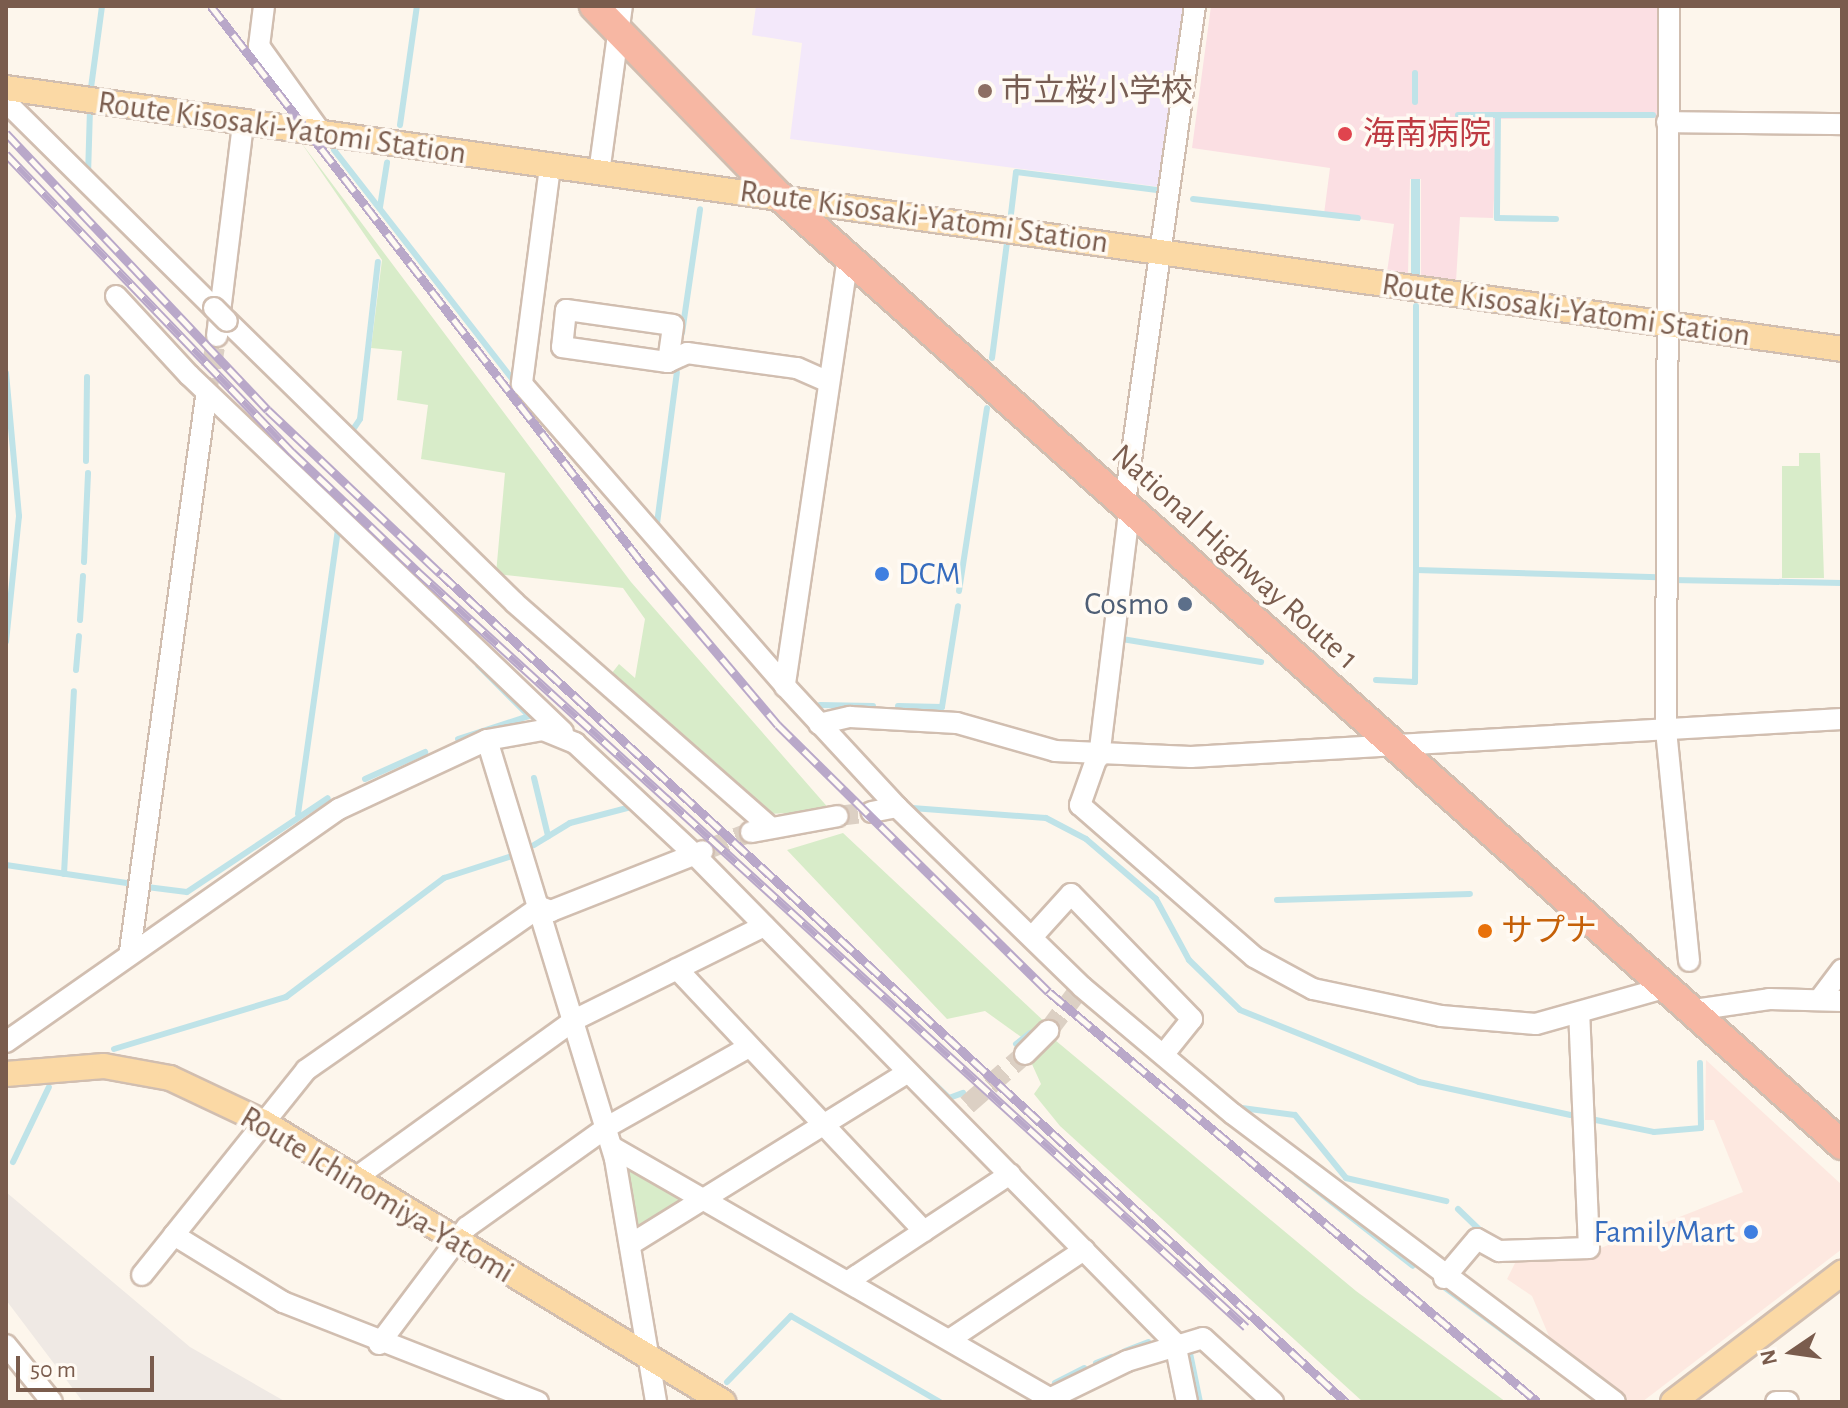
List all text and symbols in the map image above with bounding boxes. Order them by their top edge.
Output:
place label: 市立桜小学校 [1001,72,1193,110]
marker: 市立桜小学校 [976,82,994,100]
street label: Route Kisosaki-Yatomi Station [95,83,469,173]
place label: 海南病院 [1363,115,1491,153]
marker: 海南病院 [1334,123,1356,145]
street label: Route Kisosaki-Yatomi Station [737,172,1111,262]
street label: Route Kisosaki-Yatomi Station [1379,265,1753,355]
street label: National Highway Route 1 [1104,436,1366,678]
place label: DCM [898,555,961,593]
marker: DCM [873,565,891,583]
place label: Cosmo [1084,585,1169,623]
marker: Cosmo [1176,595,1194,613]
place label: サプナ [1501,912,1597,950]
marker: サプナ [1476,922,1494,940]
street label: Route Ichinomiya-Yatomi [233,1098,521,1292]
place label: FamilyMart [1593,1213,1735,1251]
marker: FamilyMart [1742,1223,1760,1241]
north arrow [1752,1312,1832,1392]
scale bar [20,1340,158,1390]
text: N [1756,1347,1781,1367]
text: 50 m [30,1358,76,1382]

